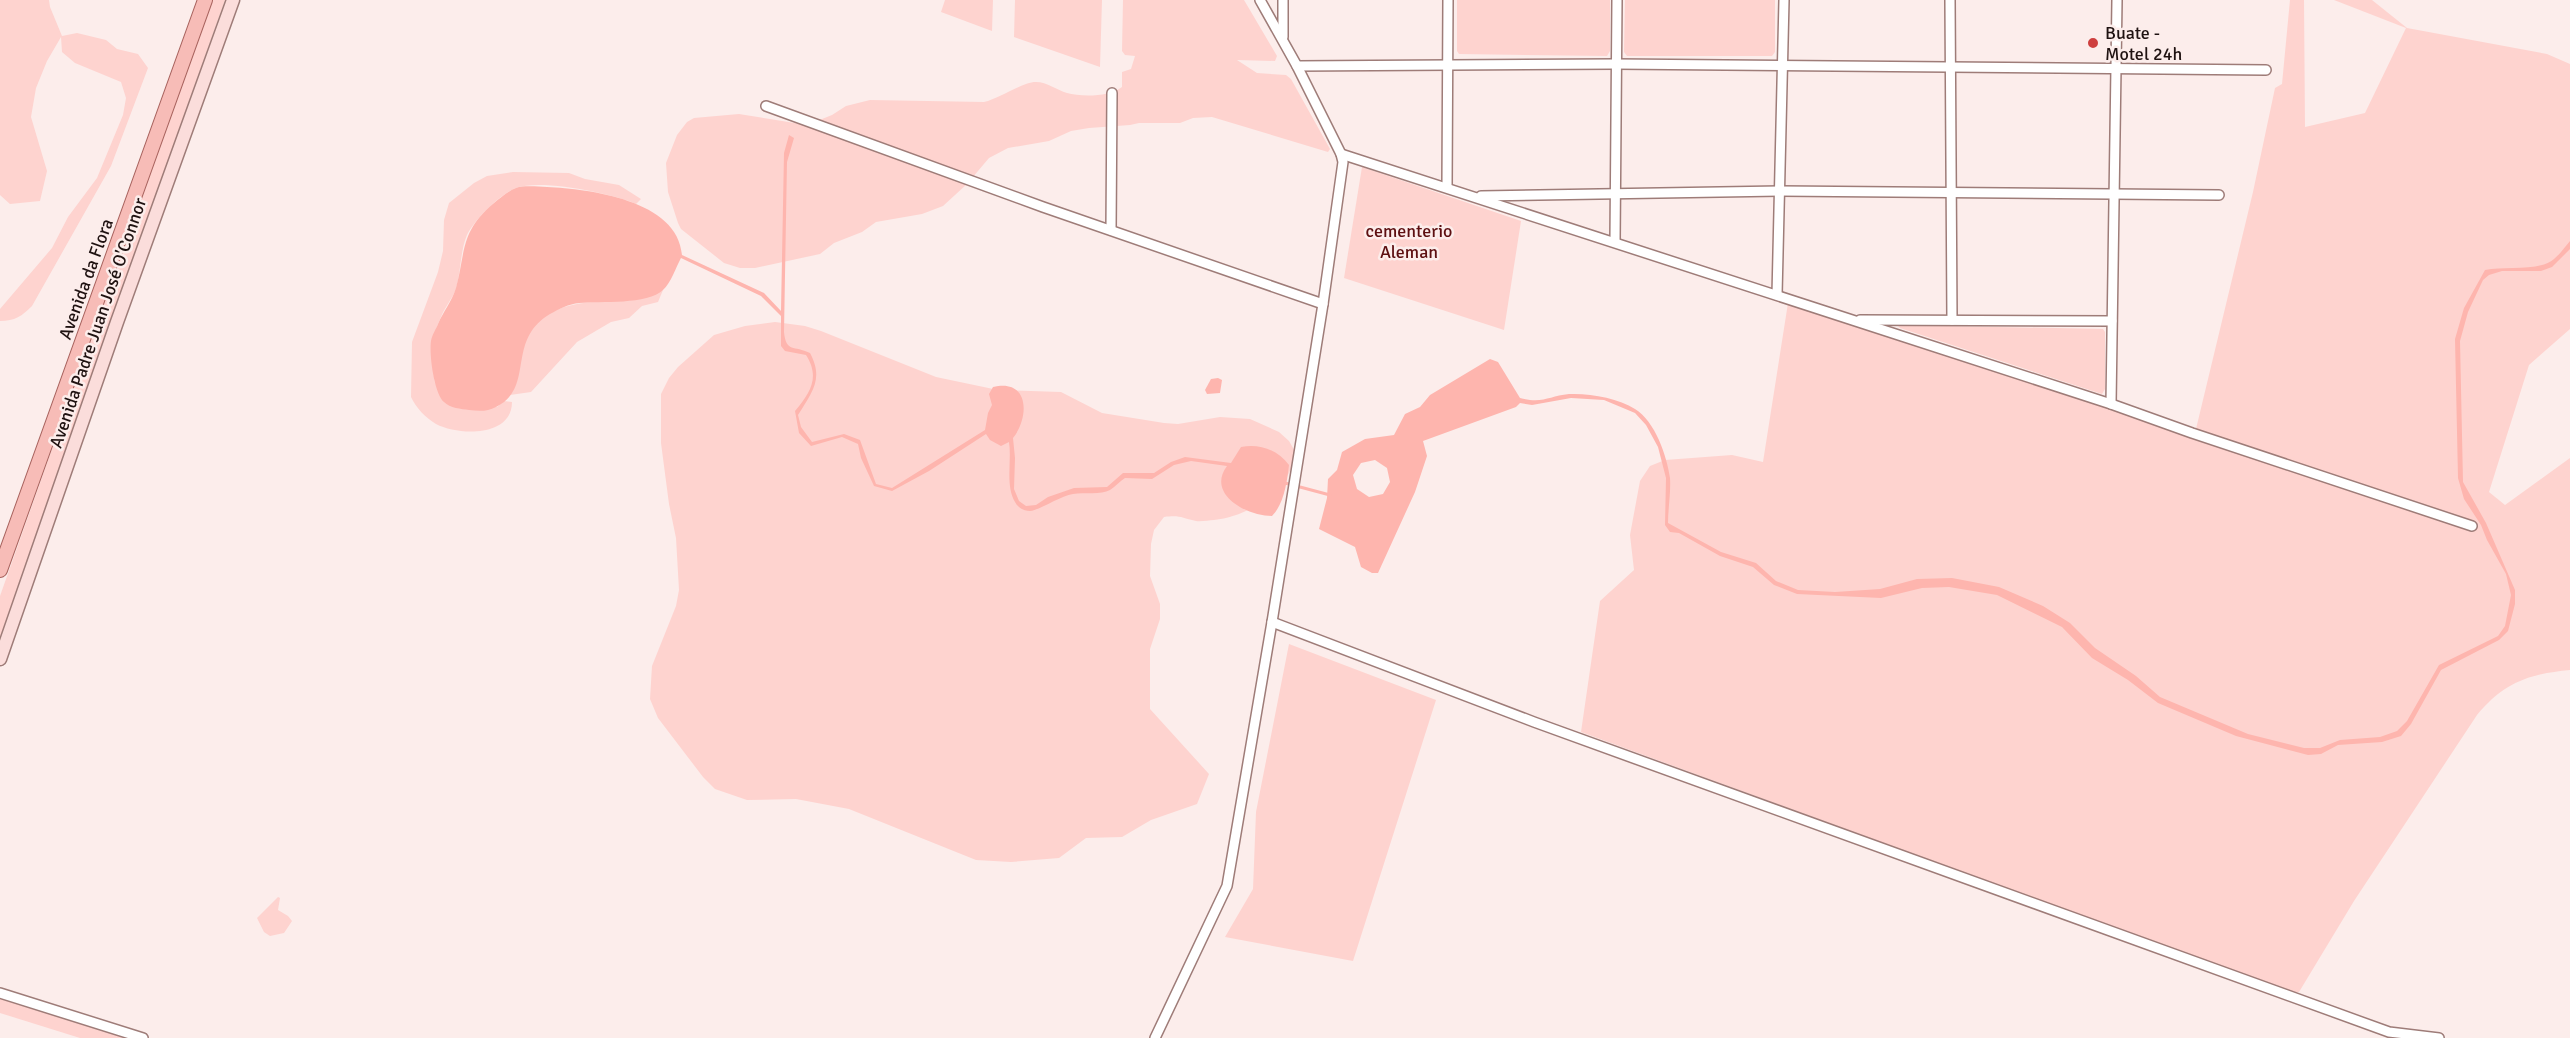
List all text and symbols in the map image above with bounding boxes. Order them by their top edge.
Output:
place label: Buate - Motel 24h [2105,22,2182,65]
marker: Buate - Motel 24h [2086,36,2100,50]
street label: Avenida Padre Juan José O'Connor [45,195,151,451]
street label: Avenida da Flora [54,216,118,342]
park label: cementerio Aleman [1366,220,1452,263]

